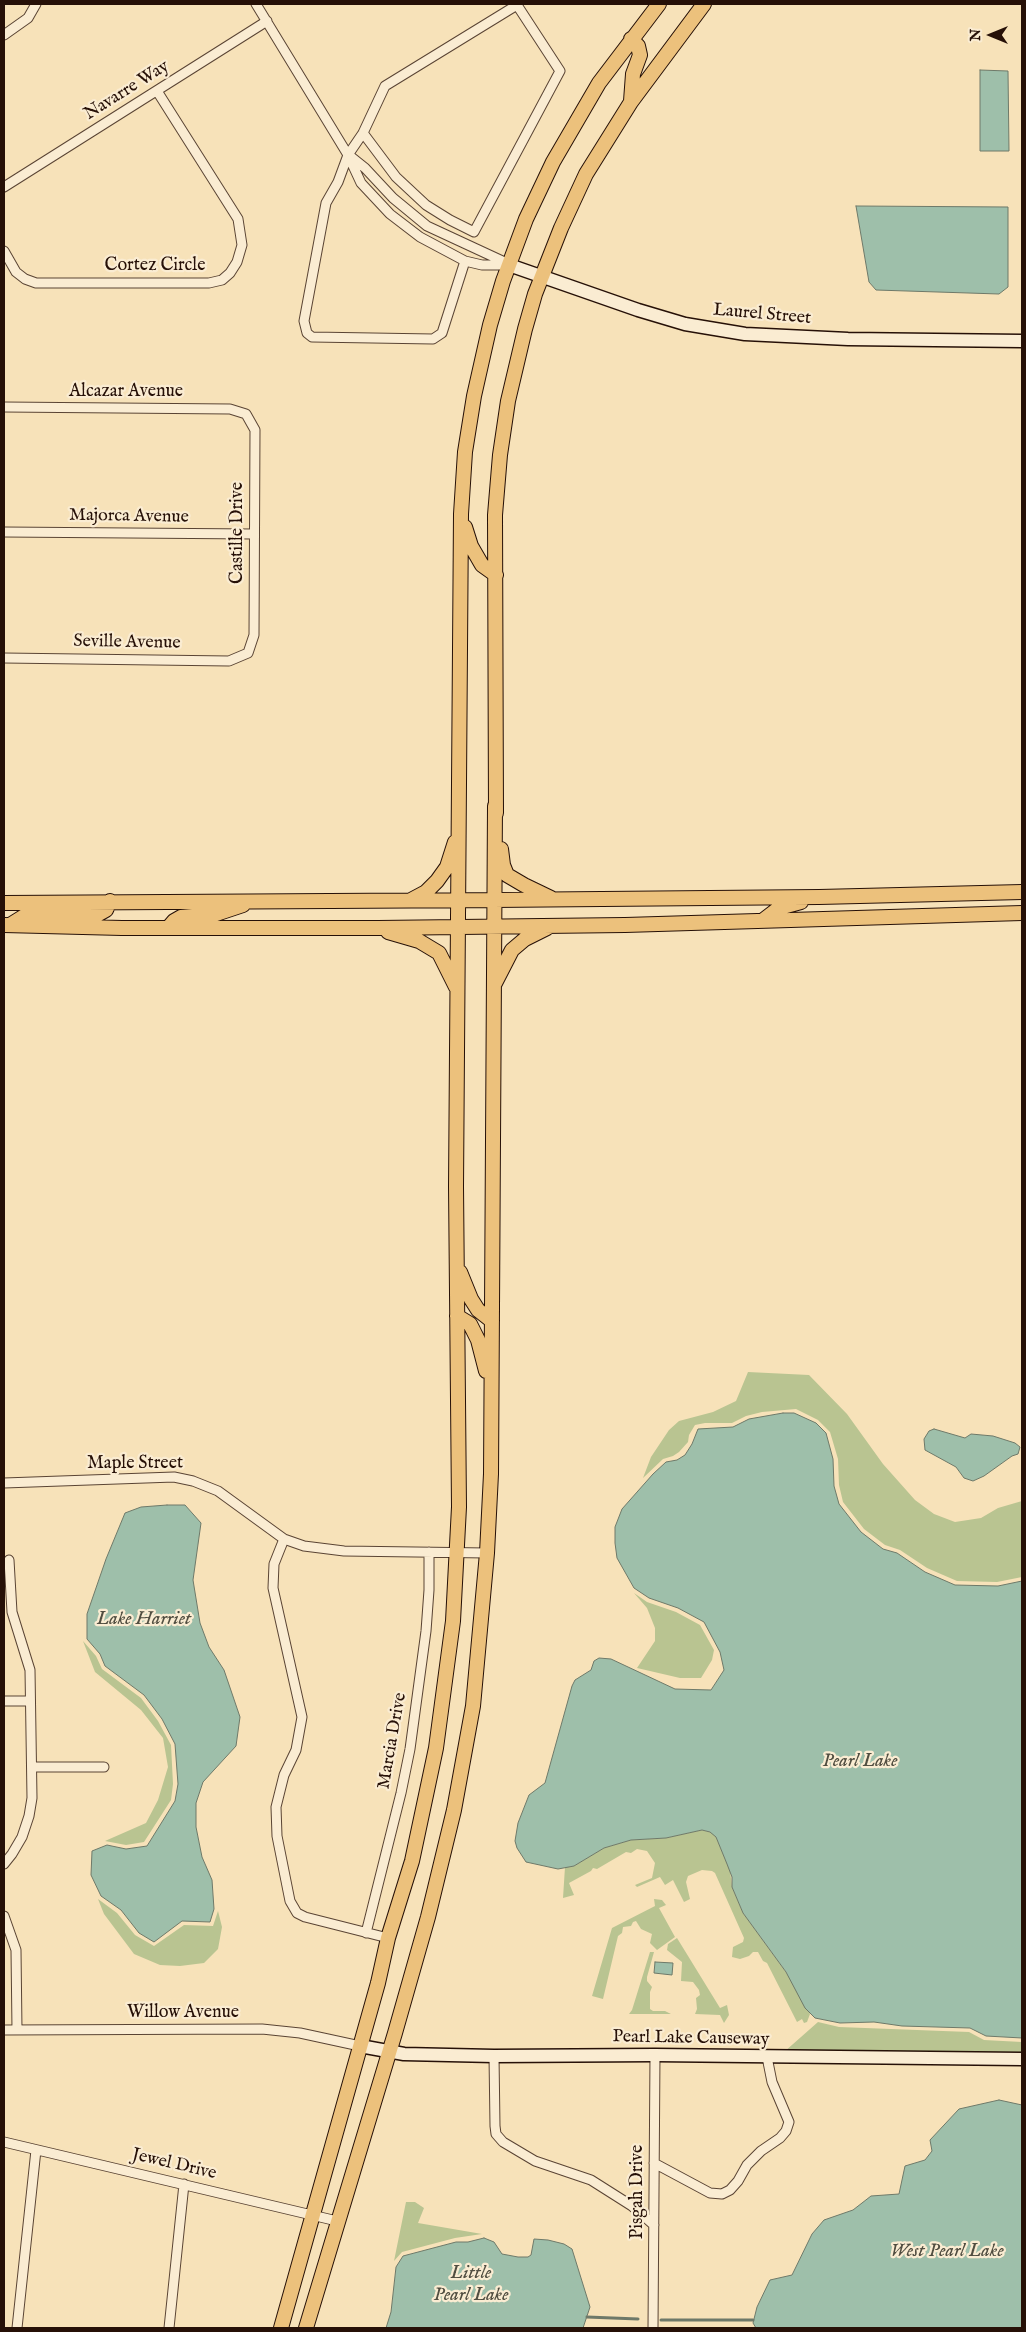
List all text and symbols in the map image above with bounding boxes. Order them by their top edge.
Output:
north arrow [966,10,1016,60]
text: N [967,29,985,41]
street label: Navarre Way [80,56,174,126]
street label: Cortez Circle [105,255,205,277]
street label: Laurel Street [712,300,812,330]
street label: Alcazar Avenue [69,381,183,403]
street label: Castille Drive [227,482,249,584]
street label: Majorca Avenue [69,505,189,529]
street label: Seville Avenue [73,631,181,655]
street label: Maple Street [87,1453,183,1475]
water label: Lake Harriet [97,1609,191,1631]
street label: Marcia Drive [374,1691,412,1791]
water label: Pearl Lake [822,1751,898,1773]
street label: Willow Avenue [127,2002,239,2024]
street label: Pearl Lake Causeway [612,2027,770,2051]
street label: Jewel Drive [130,2145,218,2185]
street label: Pisgah Drive [627,2145,649,2239]
water label: West Pearl Lake [890,2241,1004,2263]
water label: Little Pearl Lake [433,2263,509,2307]

